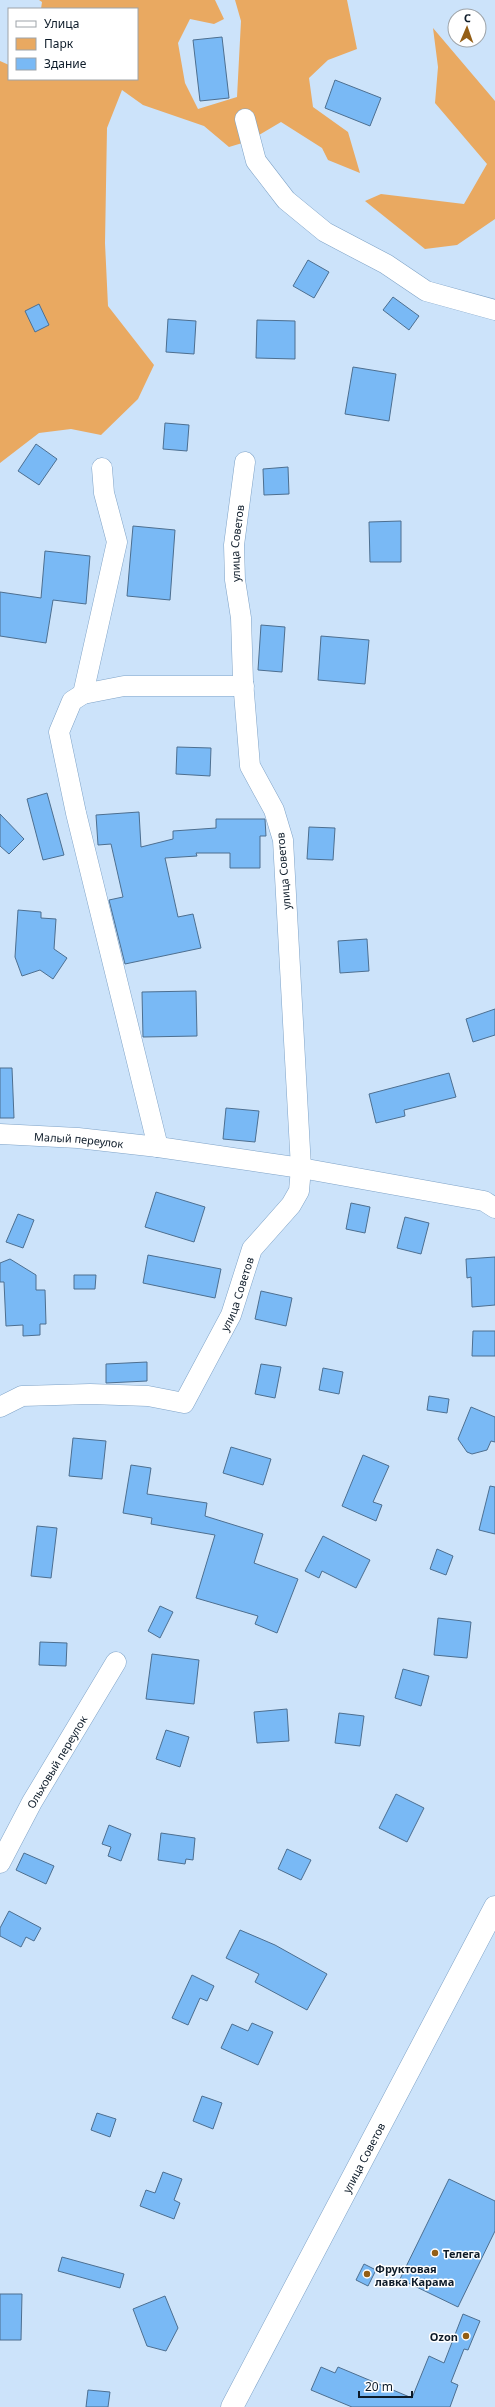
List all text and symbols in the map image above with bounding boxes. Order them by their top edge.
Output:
legend [8,8,138,80]
north arrow [447,8,487,48]
text: С [464,10,471,25]
text: Улица [44,15,79,32]
text: Парк [44,35,74,52]
text: Здание [44,55,87,72]
street label: улица Советов [226,504,247,582]
street label: улица Советов [272,832,294,910]
street label: Малый переулок [34,1128,124,1151]
street label: улица Советов [216,1255,257,1333]
street label: Ольховый переулок [23,1712,90,1811]
street label: улица Советов [339,2120,388,2195]
place label: Телега [443,2246,480,2261]
marker: Телега [430,2248,440,2258]
place label: Фруктовая лавка Карама [375,2261,454,2289]
marker: Фруктовая лавка Карама [362,2269,372,2279]
place label: Ozon [430,2329,458,2344]
marker: Ozon [461,2331,471,2341]
scale bar [359,2373,412,2399]
text: 20 m [365,2378,393,2395]

